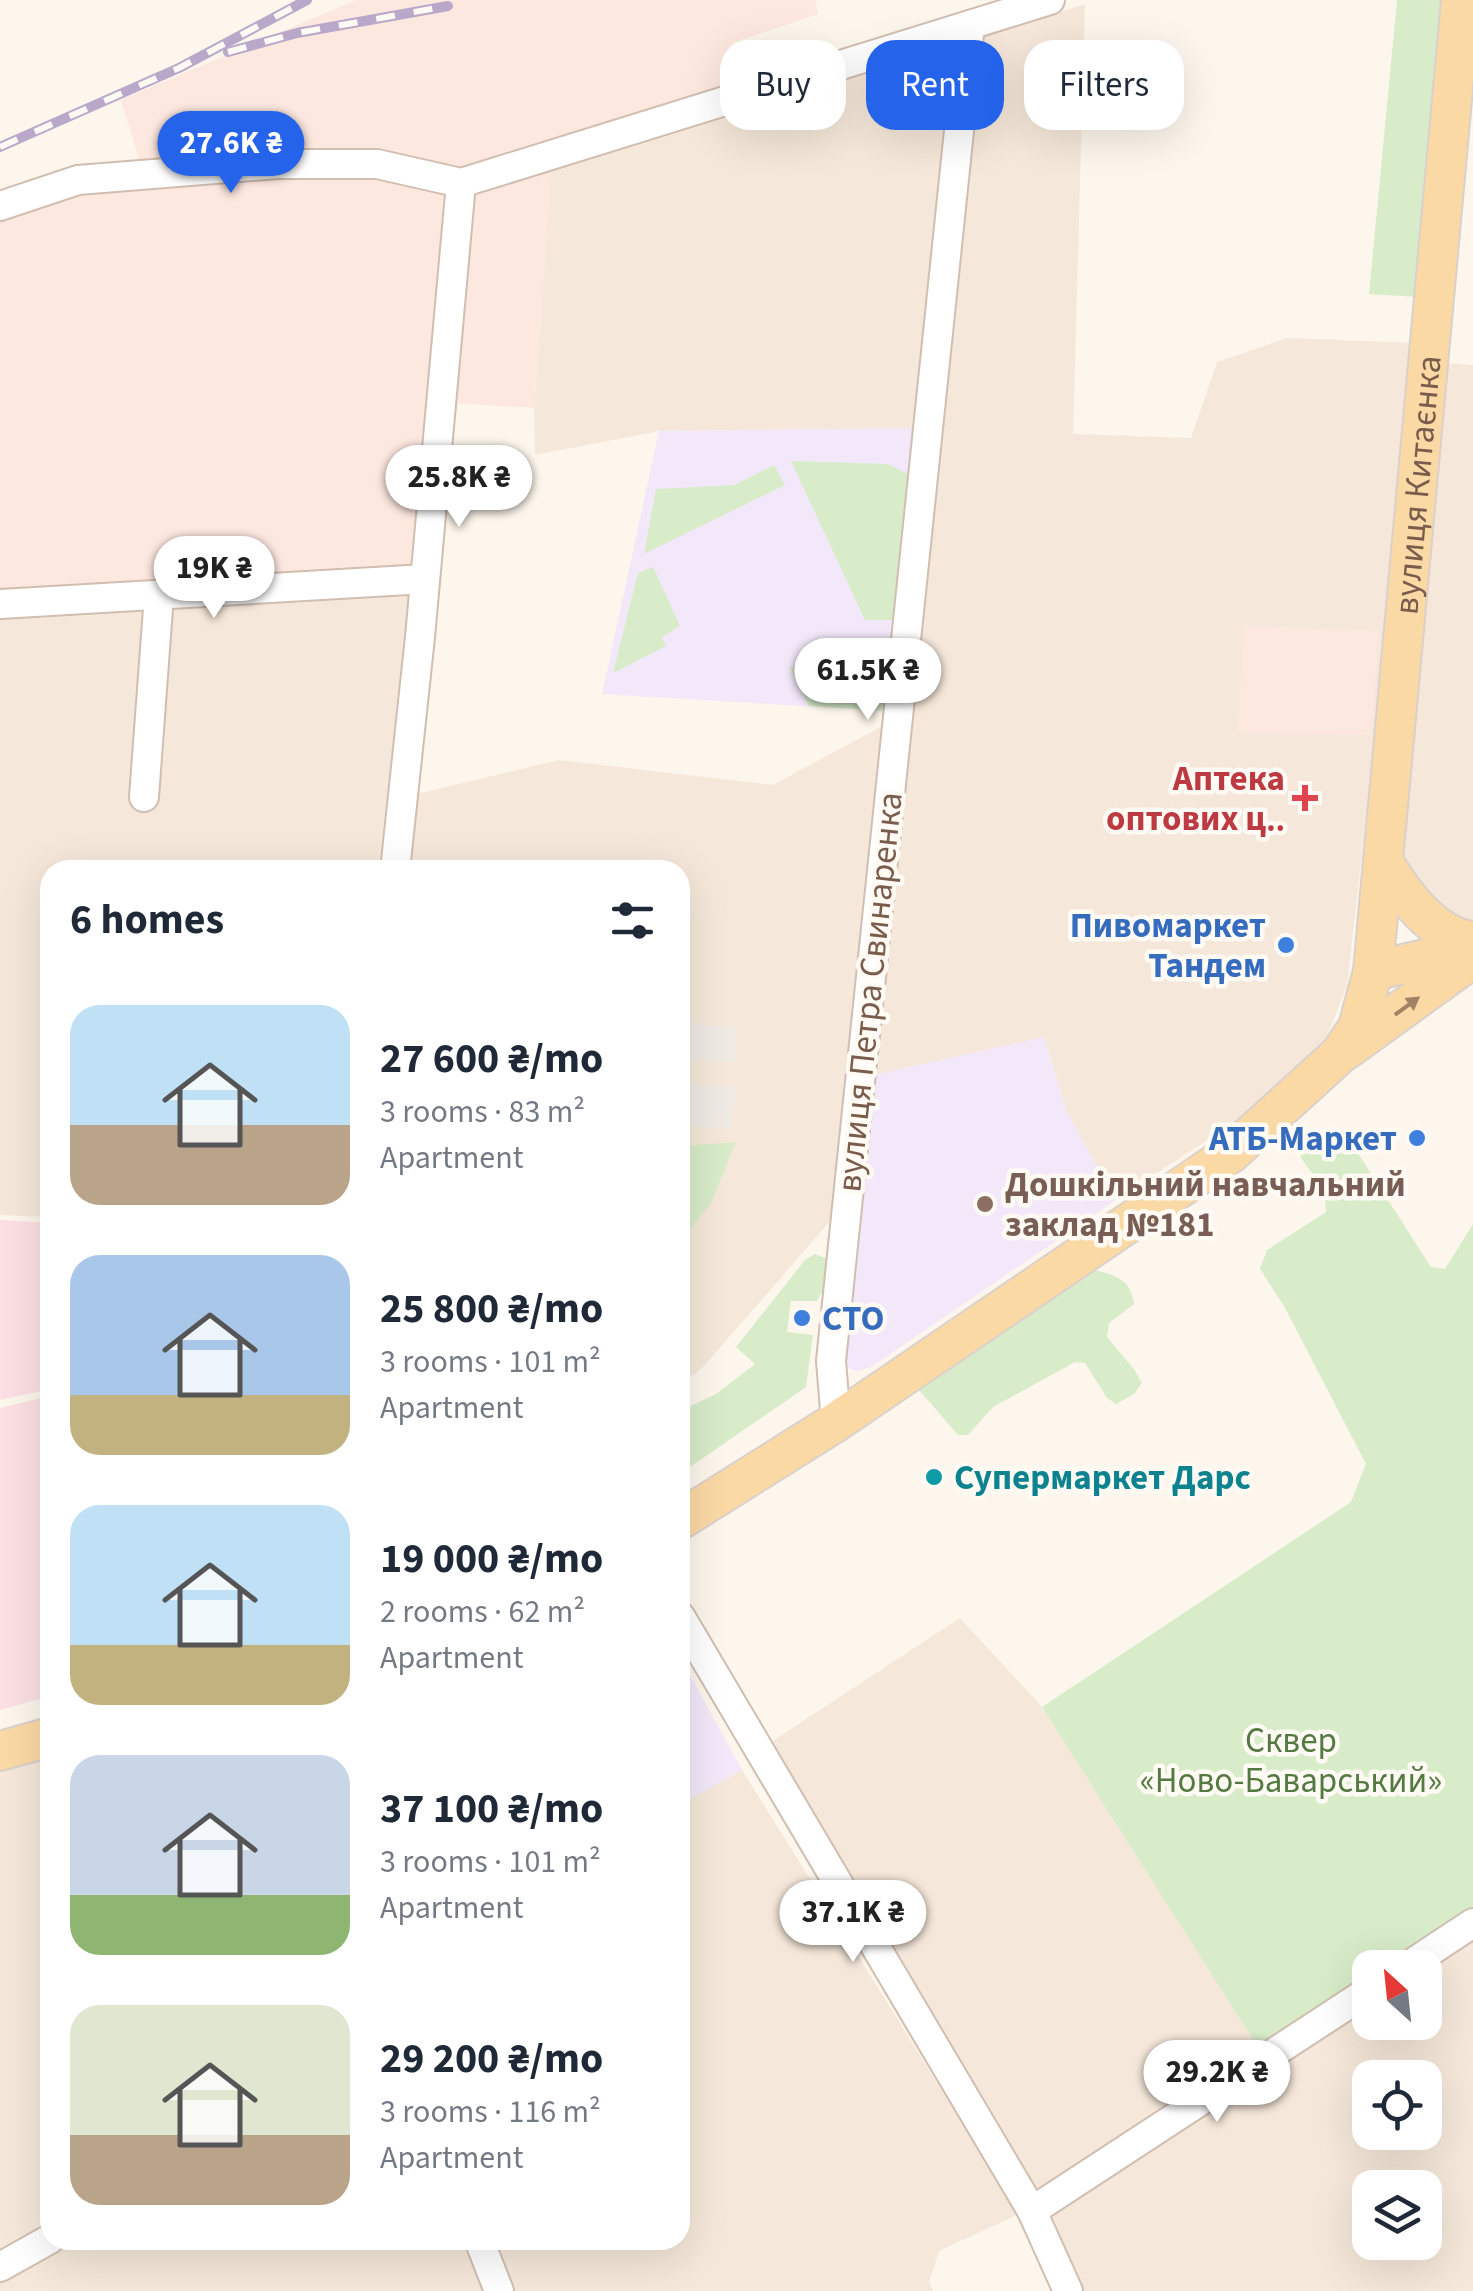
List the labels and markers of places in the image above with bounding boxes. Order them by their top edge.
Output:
pin: 27.6K ₴ [139,111,323,196]
pin: 25.8K ₴ [367,445,551,530]
pin: 19K ₴ [144,536,284,621]
pin: 61.5K ₴ [776,638,960,723]
place label: Аптека оптових ц‥ [1106,754,1285,844]
marker: Аптека оптових ц‥ [1294,787,1316,809]
place label: Пивомаркет Тандем [1070,901,1266,991]
marker: Пивомаркет Тандем [1275,934,1297,956]
place label: АТБ-Маркет [1208,1114,1397,1164]
marker: АТБ-Маркет [1406,1127,1428,1149]
place label: Дошкільний навчальний заклад №181 [1005,1160,1406,1250]
marker: Дошкільний навчальний заклад №181 [974,1193,996,1215]
place label: СТО [822,1294,884,1344]
marker: СТО [791,1307,813,1329]
place label: Супермаркет Дарс [954,1453,1251,1503]
marker: Супермаркет Дарс [923,1466,945,1488]
pin: 37.1K ₴ [761,1880,945,1965]
pin: 29.2K ₴ [1125,2040,1309,2125]

